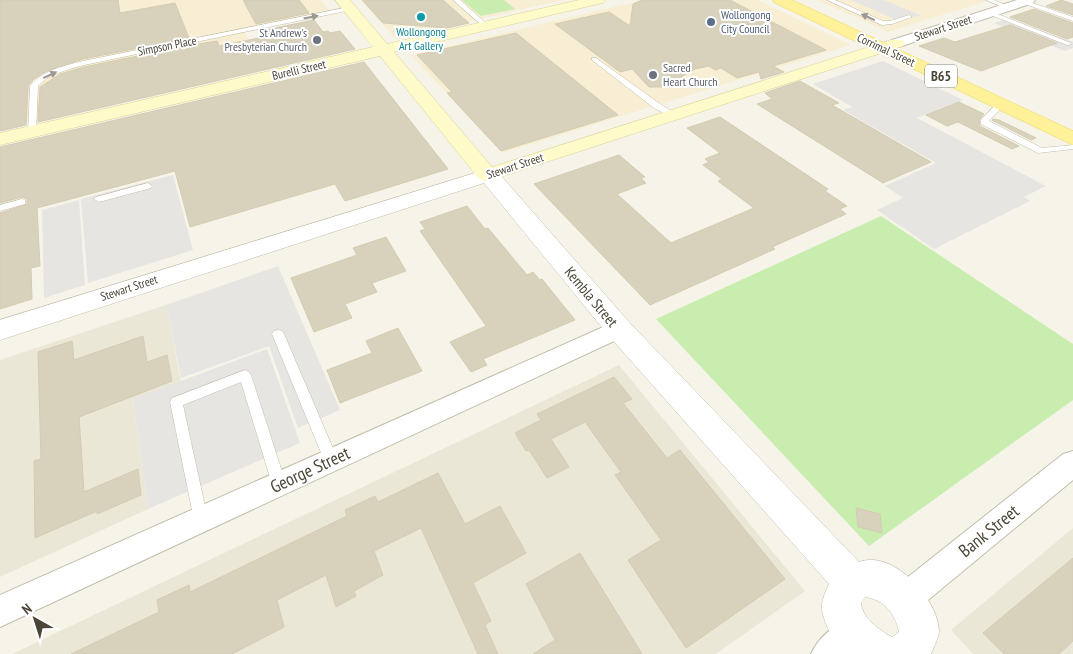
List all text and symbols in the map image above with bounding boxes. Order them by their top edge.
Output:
place label: Wollongong City Council [721,7,771,36]
marker: Wollongong Art Gallery [415,11,427,23]
street label: Stewart Street [912,11,974,44]
one-way arrow [303,13,319,21]
one-way arrow [861,13,875,21]
marker: Wollongong City Council [705,16,717,28]
place label: Wollongong Art Gallery [396,24,446,53]
place label: St Andrew's Presbyterian Church [225,25,307,54]
street label: Corrimal Street [855,30,918,70]
street label: Simpson Place [136,32,198,59]
marker: St Andrew's Presbyterian Church [311,34,323,46]
street label: Burelli Street [271,56,328,83]
place label: Sacred Heart Church [663,60,717,89]
road number: B65 [925,64,957,88]
marker: Sacred Heart Church [647,69,659,81]
one-way arrow [43,70,57,78]
street label: Stewart Street [484,149,546,182]
street label: Kembla Street [561,263,622,331]
street label: Stewart Street [98,271,160,304]
street label: George Street [266,441,353,498]
street label: Bank Street [954,499,1024,562]
north arrow [10,594,60,644]
text: N [18,600,35,618]

